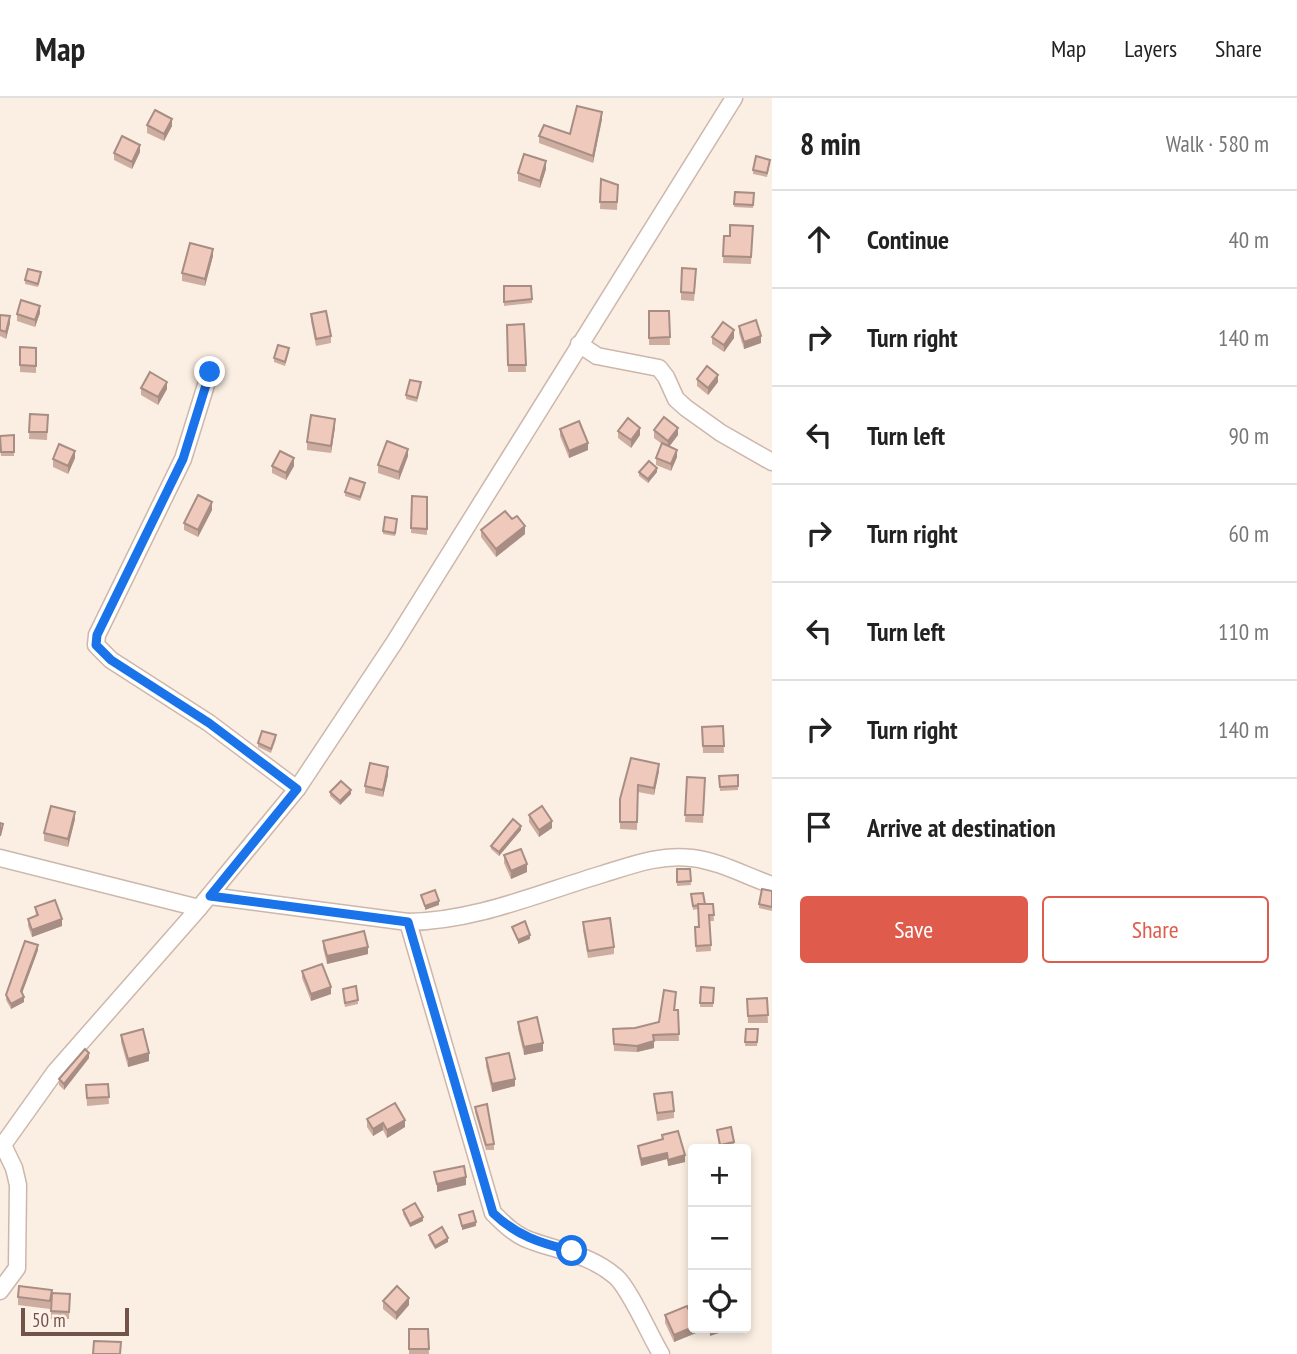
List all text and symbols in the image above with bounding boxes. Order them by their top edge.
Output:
text: Map [35,27,85,70]
text: Map [1051,33,1086,64]
text: Layers [1124,33,1177,64]
text: Share [1215,33,1262,64]
text: 8 min [800,124,861,163]
text: Walk · 580 m [1166,129,1269,158]
icon: ahead [800,220,838,258]
text: Continue [867,223,949,256]
text: 40 m [1228,225,1269,254]
icon: right [800,318,838,356]
text: Turn right [867,321,958,354]
text: 140 m [1218,323,1269,352]
route end [194,356,225,387]
icon: left [800,416,838,454]
text: Turn left [867,419,945,452]
text: 90 m [1228,421,1269,450]
icon: right [800,514,838,552]
text: Turn right [867,517,958,550]
text: 60 m [1228,519,1269,548]
icon: left [800,612,838,650]
text: Turn left [867,615,945,648]
text: 110 m [1218,617,1269,646]
icon: right [800,710,838,748]
text: Turn right [867,713,958,746]
text: 140 m [1218,715,1269,744]
icon: arrive [800,808,838,846]
text: Arrive at destination [867,811,1056,844]
button: Save [800,896,1028,963]
button: Share [1042,896,1269,963]
map controls [688,1144,751,1333]
button: + [688,1144,751,1207]
button: − [688,1207,751,1270]
route start [556,1235,587,1266]
button: locate [688,1270,751,1333]
scale bar [21,1305,130,1337]
text: 50 m [32,1308,66,1332]

